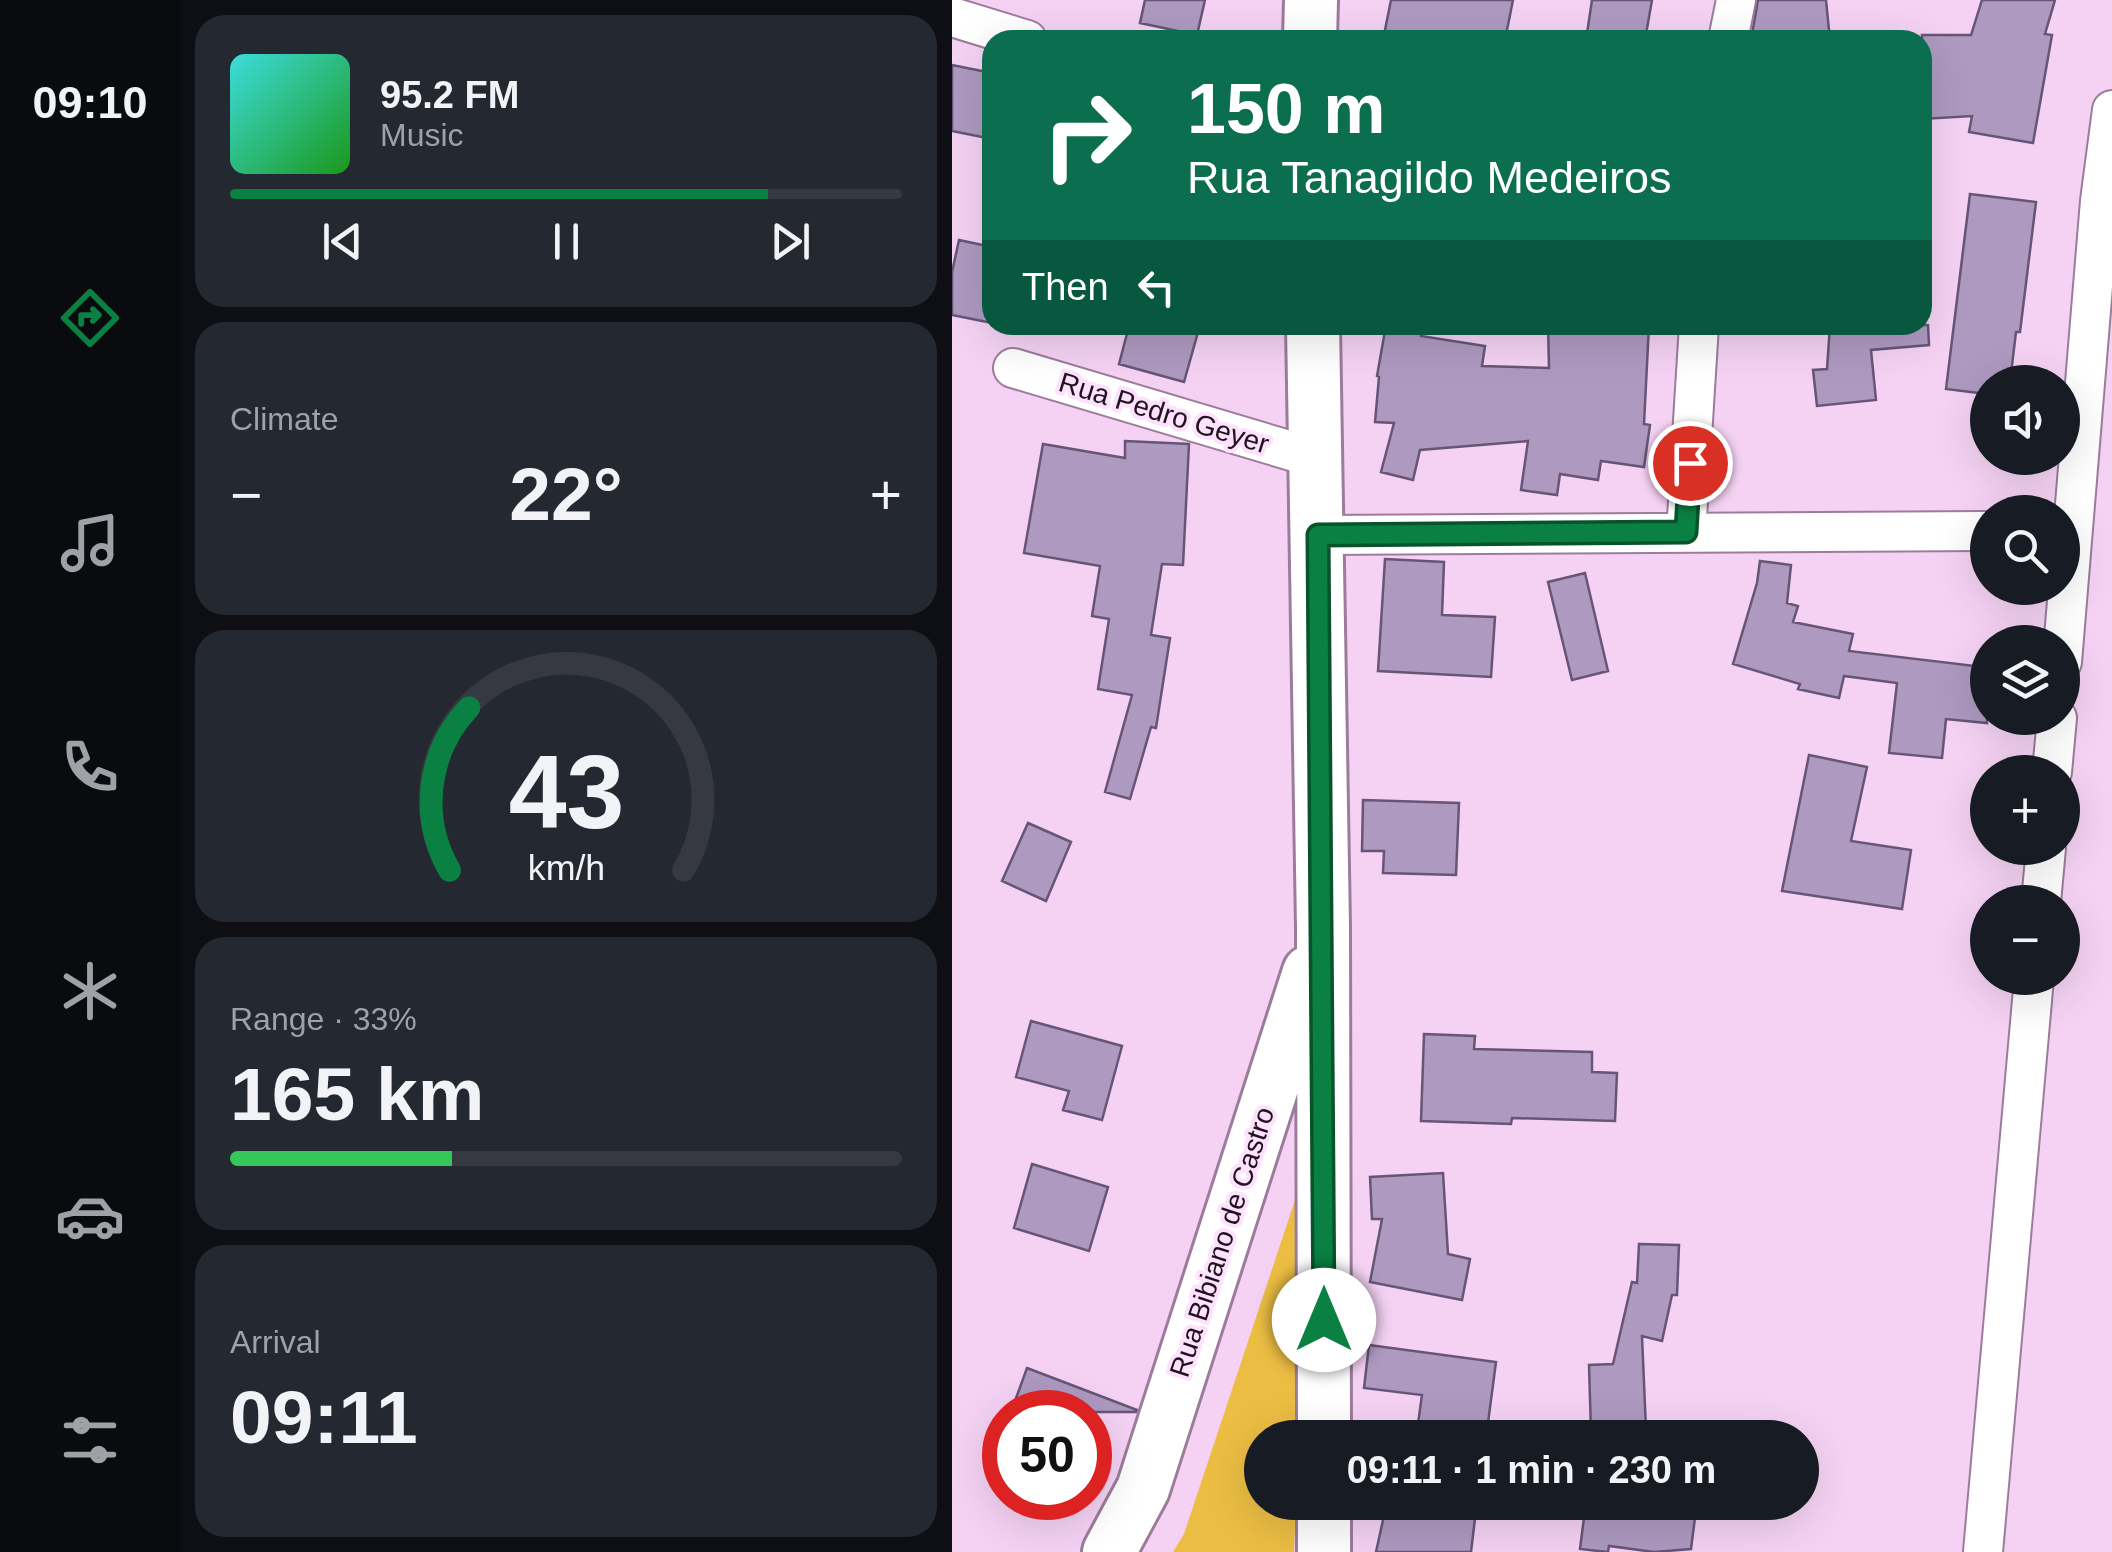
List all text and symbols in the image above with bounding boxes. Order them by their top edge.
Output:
icon: right [1022,70,1152,200]
text: 150 m [1187,70,1385,148]
text: 95.2 FM [380,74,519,116]
text: 09:10 [32,77,148,128]
text: Music [380,117,464,153]
text: Rua Tanagildo Medeiros [1187,152,1671,203]
icon: previous [315,214,370,269]
icon: pause [539,214,594,269]
icon: next [763,214,818,269]
icon: left [1129,260,1184,315]
text: Then [1022,266,1109,308]
icon: directions [55,283,125,353]
map controls [1970,365,2080,995]
button: sound [1970,365,2080,475]
street label: Rua Pedro Geyer [1055,366,1273,460]
text: Climate [230,401,338,437]
pin [1648,421,1733,506]
icon: arrive [1663,436,1718,491]
text: 22° [509,452,623,536]
text: − [230,464,262,526]
text: + [870,464,902,526]
button: search [1970,495,2080,605]
icon: music [55,508,125,578]
button: layers [1970,625,2080,735]
icon: phone [55,732,125,802]
text: 43 [508,734,624,850]
button: + [1970,755,2080,865]
text: km/h [527,848,605,888]
button: − [1970,885,2080,995]
icon: climate [55,956,125,1026]
text: Range · 33% [230,1001,417,1037]
text: 165 km [230,1052,484,1136]
street label: Rua Bibiano de Castro [1164,1103,1280,1381]
icon: car [55,1181,125,1251]
position arrow [1272,1268,1376,1372]
text: Arrival [230,1324,321,1360]
text: 09:11 [230,1375,418,1459]
speed limit sign: 50 [982,1390,1112,1520]
icon: filters [55,1405,125,1475]
text: 09:11 · 1 min · 230 m [1347,1449,1716,1491]

